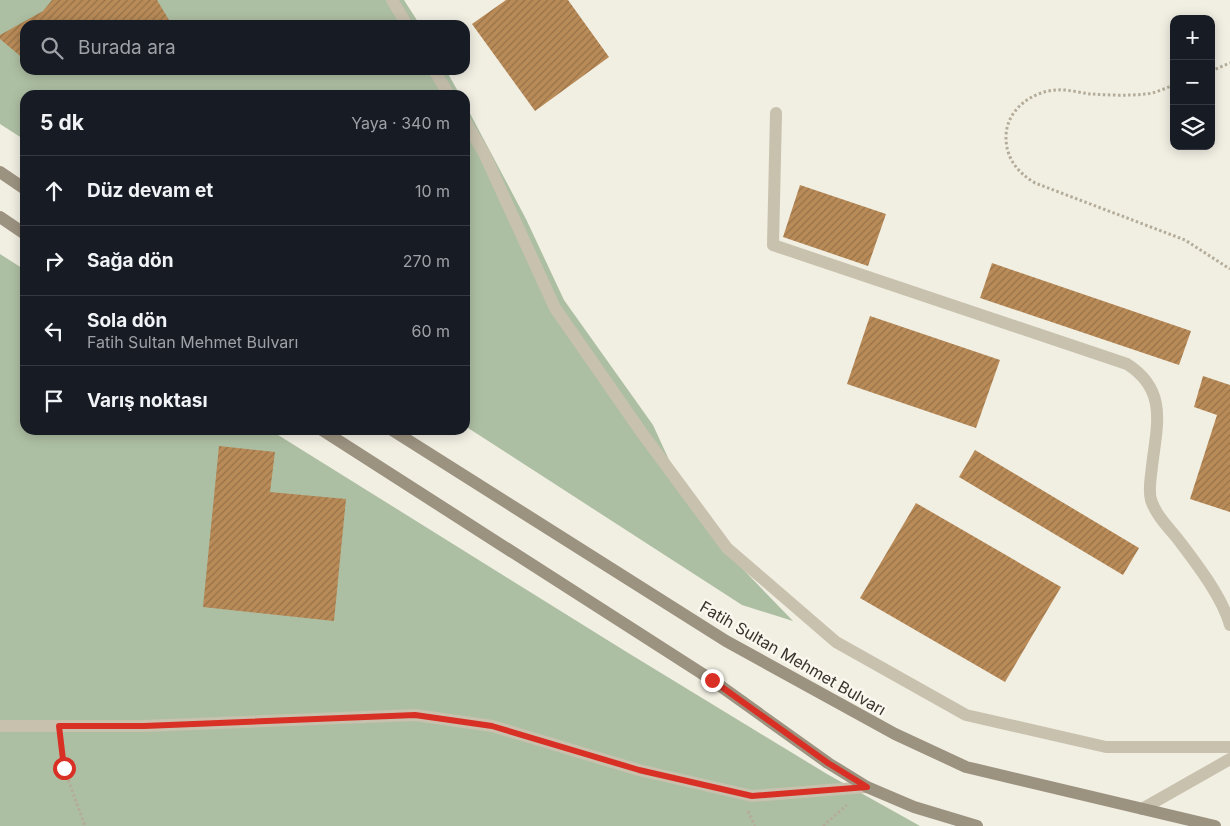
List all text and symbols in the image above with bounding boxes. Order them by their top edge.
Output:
map controls [1170,15,1215,150]
button: + [1170,15,1215,60]
search box [20,20,470,75]
icon: search [38,34,66,62]
text: Burada ara [78,36,176,59]
button: − [1170,60,1215,105]
button: layers [1170,105,1215,150]
text: 5 dk [40,110,84,135]
text: Yaya · 340 m [351,113,450,133]
icon: ahead [40,177,68,205]
text: Düz devam et [87,179,213,202]
text: 10 m [415,181,450,201]
icon: right [40,247,68,275]
text: Sağa dön [87,249,173,272]
text: 270 m [403,251,450,271]
text: Sola dön [87,309,167,332]
icon: left [40,317,68,345]
text: 60 m [411,321,450,341]
text: Fatih Sultan Mehmet Bulvarı [87,332,298,352]
icon: arrive [40,387,68,415]
text: Varış noktası [87,389,208,412]
street label: Fatih Sultan Mehmet Bulvarı [696,596,890,720]
route end [701,669,724,692]
route start [53,757,76,780]

